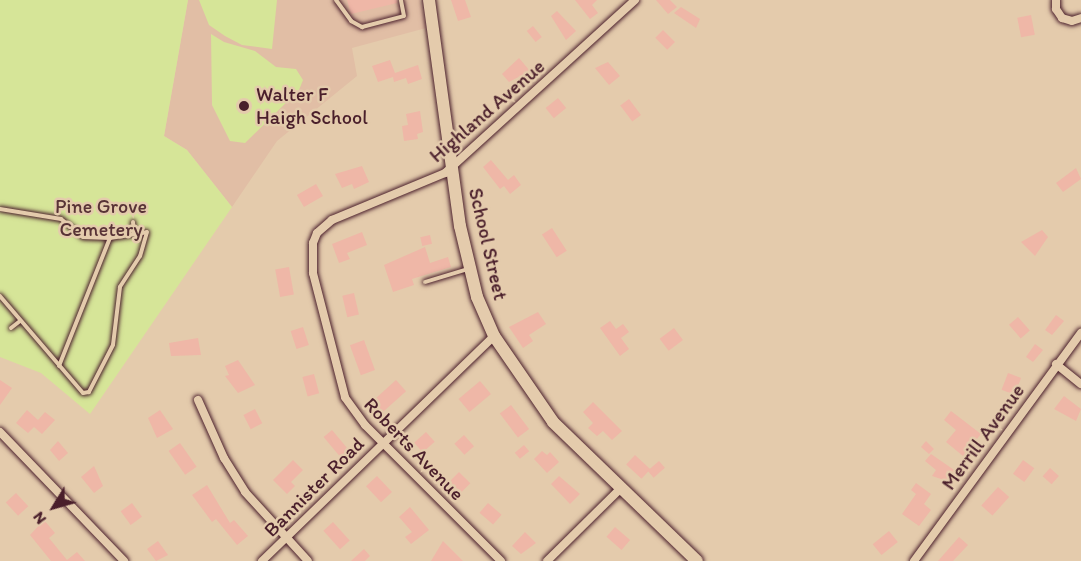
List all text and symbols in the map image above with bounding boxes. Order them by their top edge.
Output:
street label: Highland Avenue [425,55,549,167]
place label: Walter F Haigh School [256,83,367,130]
marker: Walter F Haigh School [237,99,251,113]
street label: School Street [463,186,513,302]
park label: Pine Grove Cemetery [55,195,147,242]
street label: Merrill Avenue [937,380,1029,494]
street label: Roberts Avenue [359,393,469,505]
street label: Bannister Road [259,432,369,542]
north arrow [24,477,84,537]
text: N [28,508,50,528]

